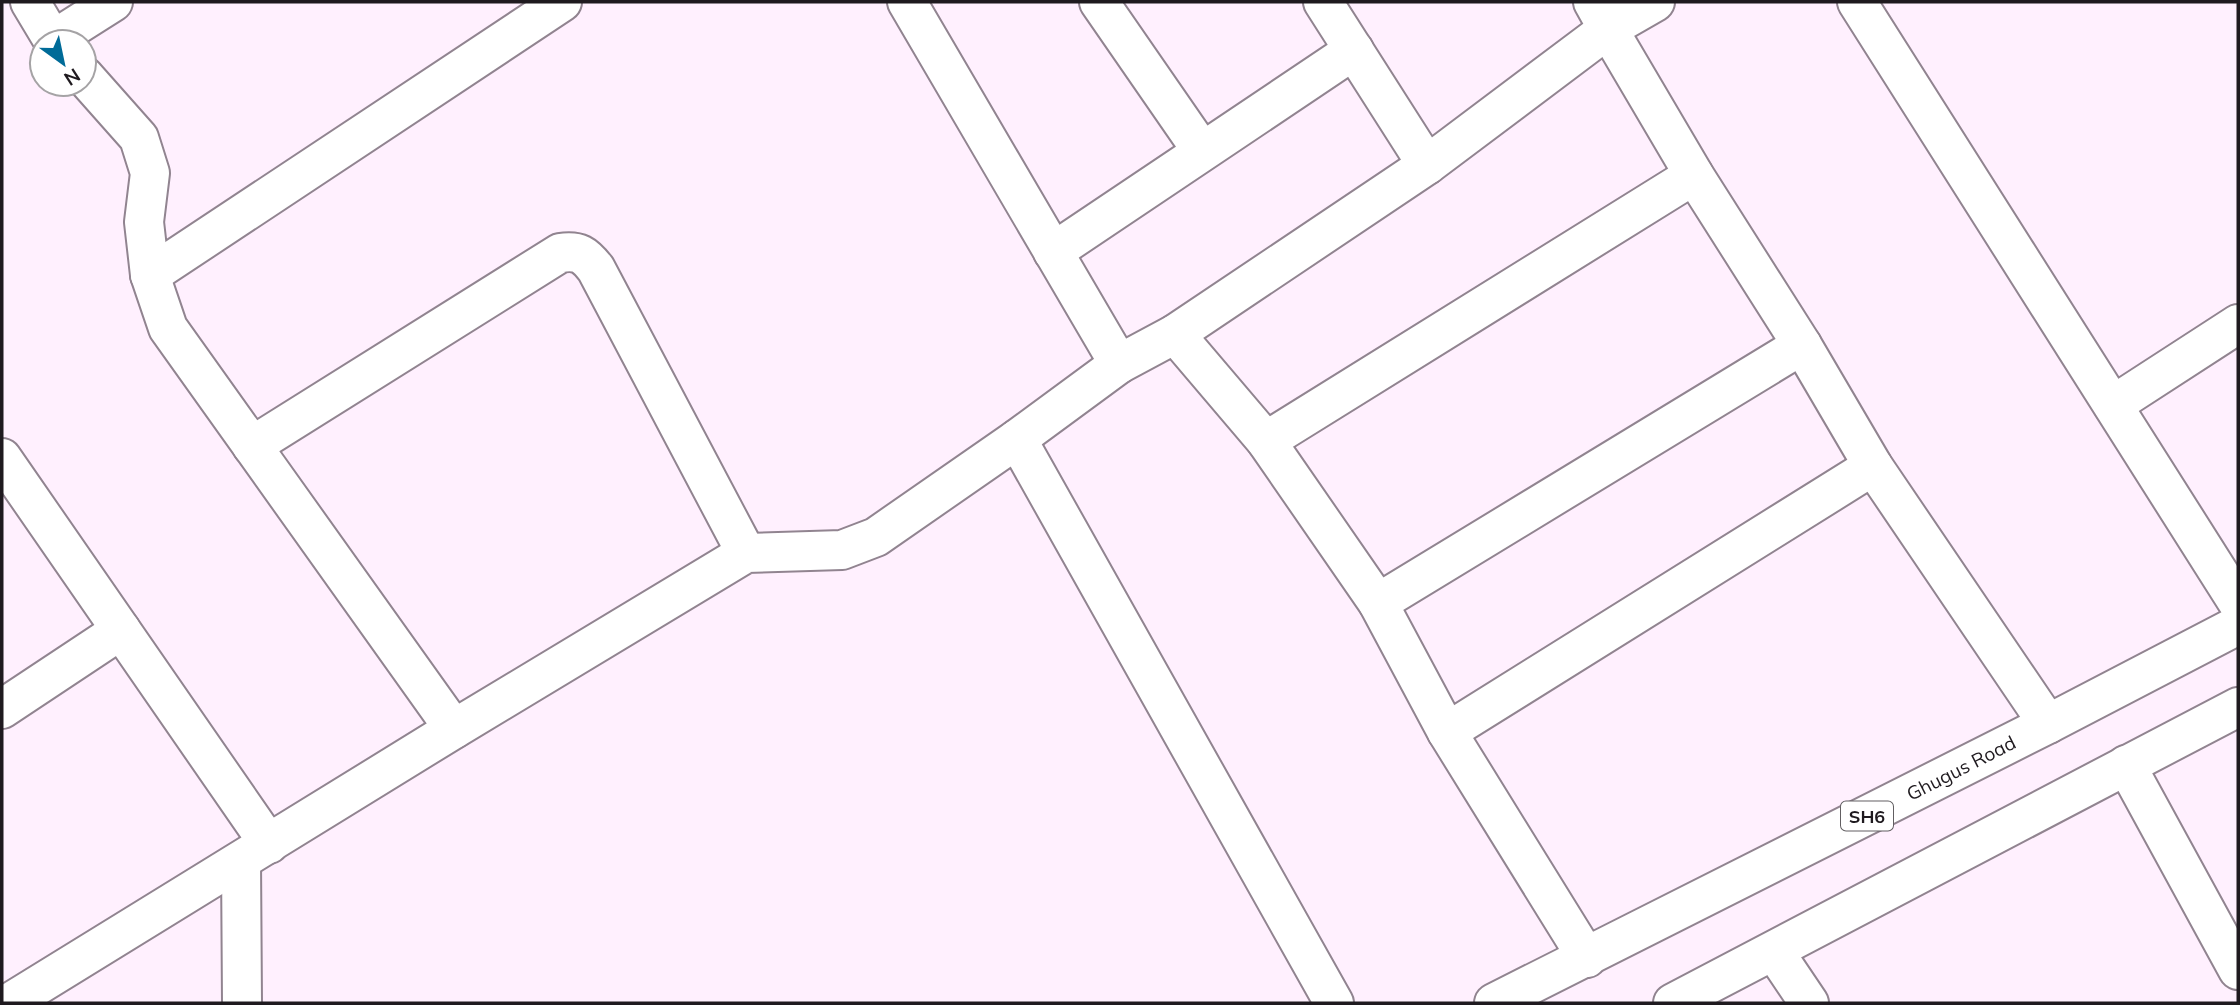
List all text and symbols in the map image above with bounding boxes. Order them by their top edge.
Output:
north arrow [28,28,98,98]
text: N [60,63,85,91]
street label: Ghugus Road [1902,730,2020,806]
road number: SH6 [1841,802,1893,830]

